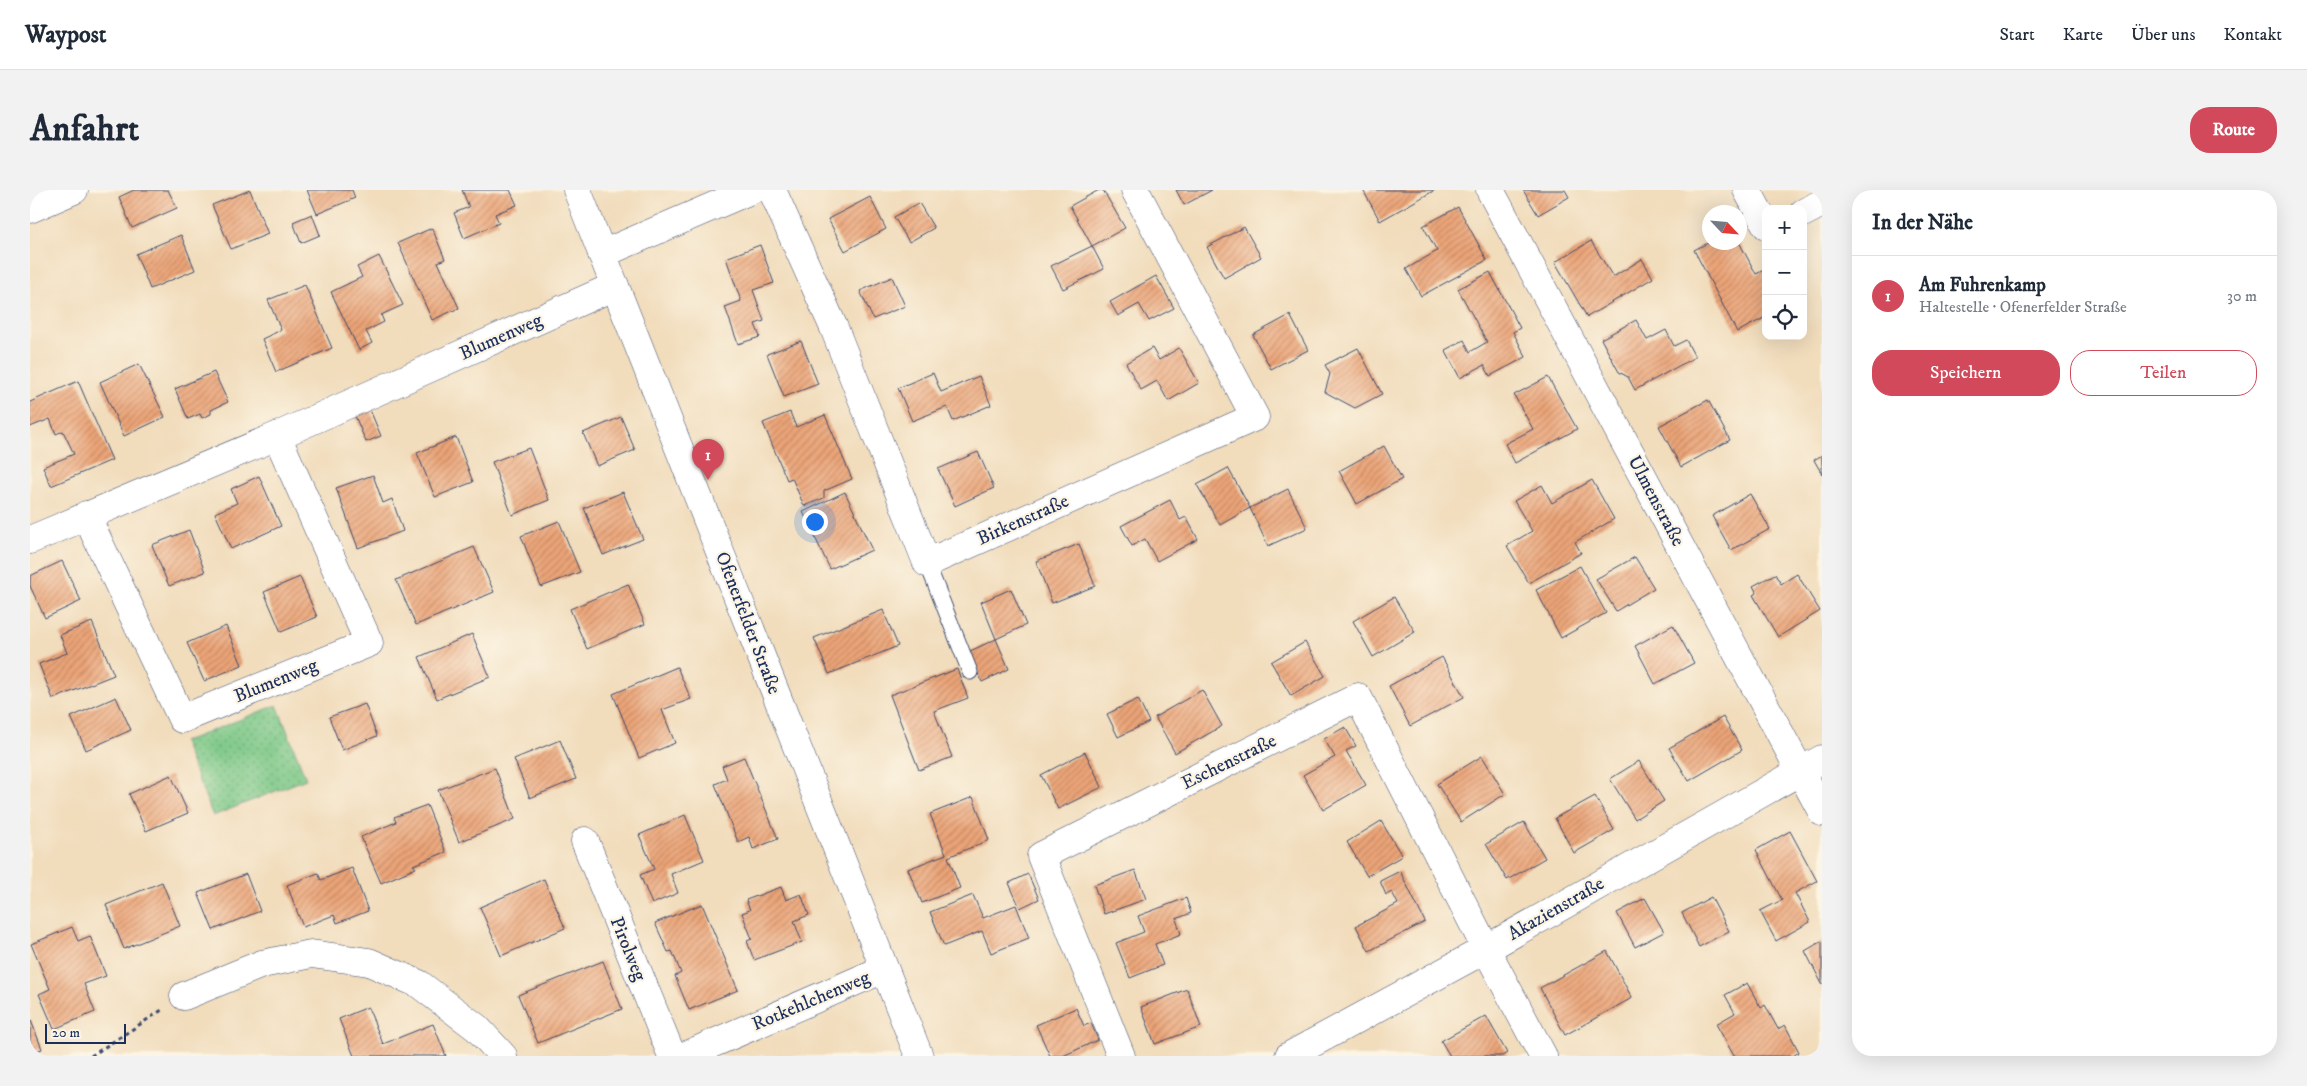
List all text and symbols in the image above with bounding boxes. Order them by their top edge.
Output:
text: Waypost [25,20,106,50]
text: Start [1999,24,2035,46]
text: Karte [2063,24,2103,46]
text: Über uns [2131,24,2195,46]
text: Kontakt [2223,24,2282,46]
button: Route [2190,107,2277,153]
text: Anfahrt [30,108,139,152]
north arrow [1702,205,1747,250]
map controls [1762,205,1807,340]
button: + [1762,205,1807,250]
text: In der Nähe [1872,210,1973,236]
button: − [1762,250,1807,295]
text: Am Fuhrenkamp [1919,274,2046,297]
text: 1 [1885,286,1891,306]
text: 30 m [2227,286,2257,306]
button: locate [1762,295,1807,340]
text: Haltestelle · Ofenerfelder Straße [1919,297,2127,317]
street label: Blumenweg [456,308,547,365]
button: Speichern [1872,350,2060,396]
button: Teilen [2070,350,2257,396]
pin: 1 [692,439,724,480]
street label: Ulmenstraße [1623,452,1690,550]
street label: Birkenstraße [974,490,1072,550]
your location [802,509,828,535]
street label: Ofenerfelder Straße [710,549,786,698]
street label: Blumenweg [231,654,322,708]
street label: Eschenstraße [1178,729,1280,795]
street label: Akazienstraße [1504,872,1608,946]
street label: Pirolweg [605,914,651,985]
street label: Rotkehlchenweg [749,966,874,1036]
scale bar [45,1021,126,1044]
text: 20 m [52,1024,80,1042]

